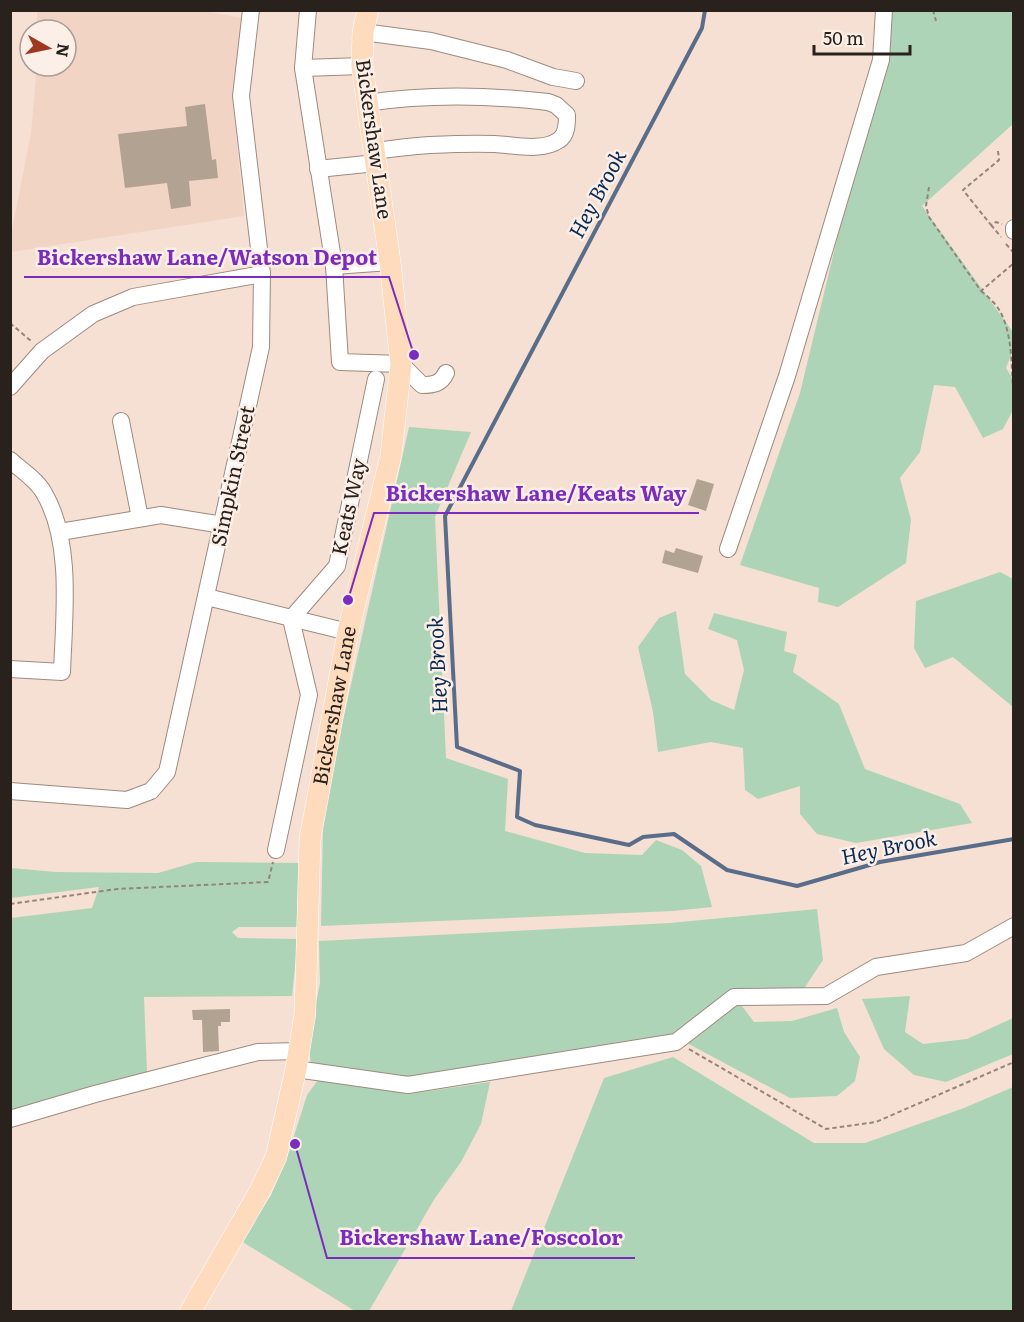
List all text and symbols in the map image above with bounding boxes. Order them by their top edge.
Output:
north arrow [18,18,78,78]
scale bar [814,18,910,56]
text: 50 m [823,24,864,51]
text: N [51,42,77,59]
street label: Bickershaw Lane [350,57,402,221]
water label: Hey Brook [559,142,632,243]
callout: Bickershaw Lane/Watson Depot [24,238,389,277]
text: Bickershaw Lane/Watson Depot [37,240,378,271]
street label: Simpkin Street [201,402,261,549]
street label: Keats Way [322,455,372,558]
callout: Bickershaw Lane/Keats Way [374,474,699,513]
text: Bickershaw Lane/Keats Way [385,476,687,507]
water label: Hey Brook [417,615,454,714]
street label: Bickershaw Lane [303,622,362,788]
water label: Hey Brook [838,820,940,871]
callout: Bickershaw Lane/Foscolor [327,1219,635,1258]
text: Bickershaw Lane/Foscolor [339,1220,623,1251]

